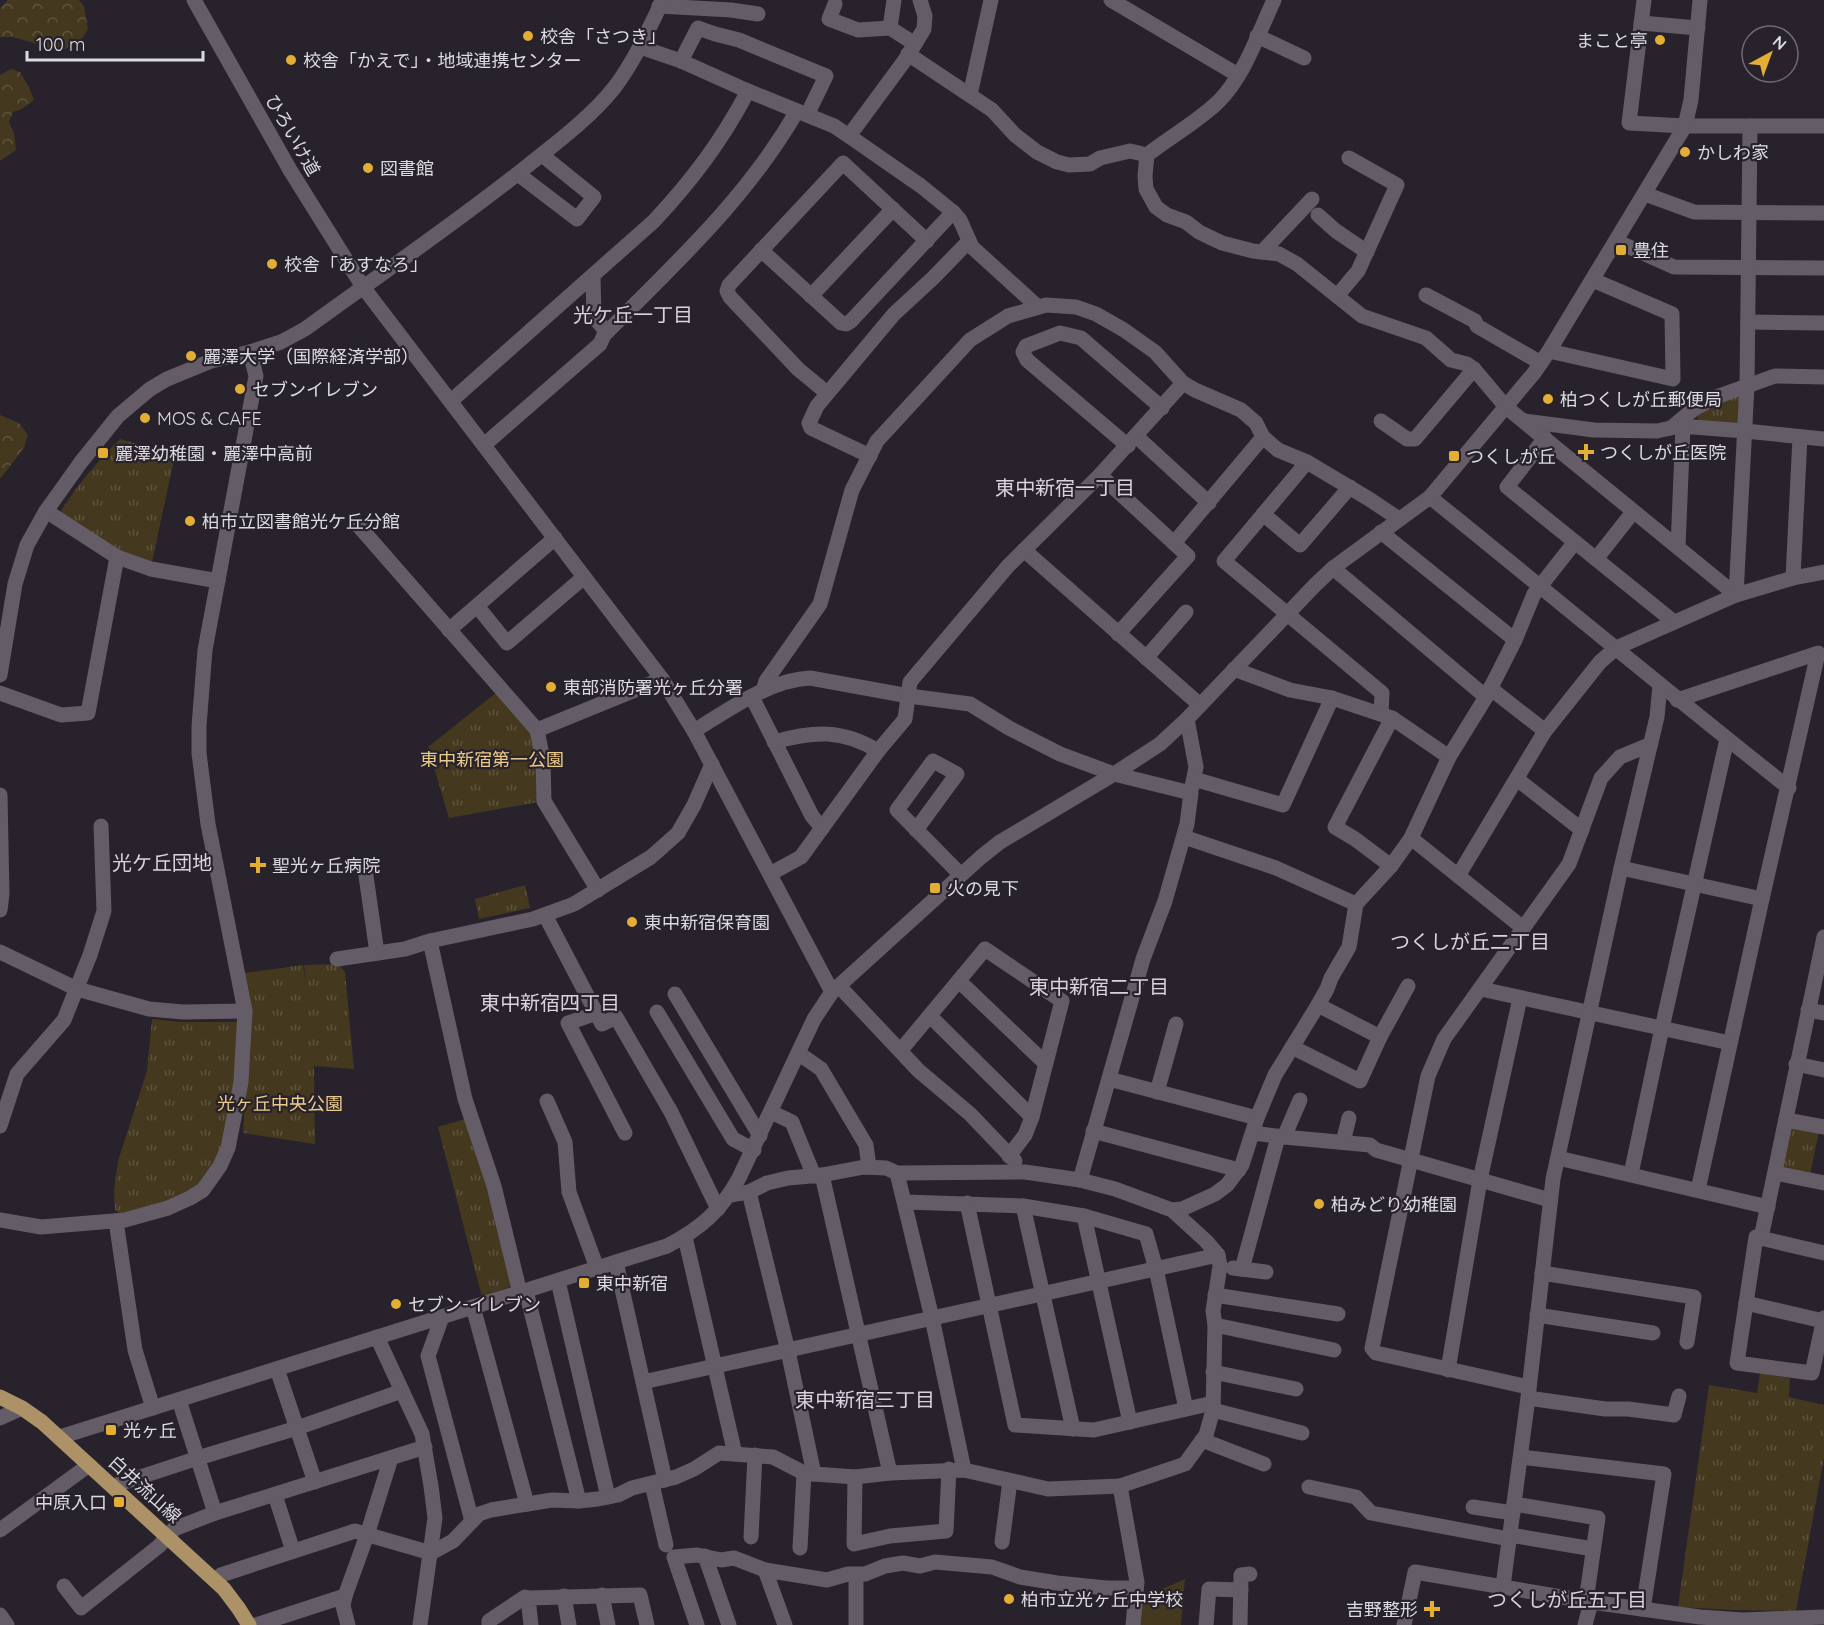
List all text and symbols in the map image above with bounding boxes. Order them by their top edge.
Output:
scale bar [27,24,202,62]
north arrow [1740,24,1800,84]
place label: 校舎「さつき」 [540,25,666,48]
marker: 校舎「さつき」 [521,29,535,43]
place label: まこと亭 [1576,29,1648,52]
text: N [1769,31,1791,54]
text: 100 m [36,33,85,56]
marker: まこと亭 [1653,33,1667,47]
place label: 校舎「かえで」・地域連携センター [303,49,581,72]
marker: 校舎「かえで」・地域連携センター [284,53,298,67]
street label: ひろいけ道 [261,90,325,180]
place label: かしわ家 [1697,141,1769,164]
marker: かしわ家 [1678,145,1692,159]
place label: 図書館 [380,157,434,180]
marker: 図書館 [361,161,375,175]
place label: 豊住 [1633,239,1669,262]
marker: 豊住 [1614,243,1628,257]
place label: 校舎「あすなろ」 [284,253,428,276]
marker: 校舎「あすなろ」 [265,257,279,271]
district label: 光ケ丘一丁目 [573,302,693,327]
place label: 麗澤大学（国際経済学部） [203,345,419,368]
marker: 麗澤大学（国際経済学部） [184,349,198,363]
place label: セブンイレブン [252,378,378,401]
marker: セブンイレブン [233,382,247,396]
place label: 柏つくしが丘郵便局 [1560,388,1722,411]
marker: 柏つくしが丘郵便局 [1541,392,1555,406]
place label: MOS & CAFE [157,407,262,430]
marker: MOS & CAFE [138,411,152,425]
place label: つくしが丘医院 [1600,441,1726,464]
place label: 麗澤幼稚園・麗澤中高前 [115,442,313,465]
marker: つくしが丘医院 [1577,443,1595,461]
place label: つくしが丘 [1466,445,1556,468]
marker: 麗澤幼稚園・麗澤中高前 [96,446,110,460]
marker: つくしが丘 [1447,449,1461,463]
district label: 東中新宿一丁目 [995,475,1135,500]
place label: 柏市立図書館光ケ丘分館 [202,510,400,533]
marker: 柏市立図書館光ケ丘分館 [183,514,197,528]
place label: 東部消防署光ヶ丘分署 [563,676,743,699]
marker: 東部消防署光ヶ丘分署 [544,680,558,694]
park label: 東中新宿第一公園 [420,748,564,771]
district label: 光ケ丘団地 [112,850,212,875]
place label: 聖光ヶ丘病院 [272,854,380,877]
marker: 聖光ヶ丘病院 [249,856,267,874]
place label: 火の見下 [947,877,1019,900]
marker: 火の見下 [928,881,942,895]
place label: 東中新宿保育園 [644,911,770,934]
marker: 東中新宿保育園 [625,915,639,929]
district label: つくしが丘二丁目 [1390,929,1550,954]
district label: 東中新宿二丁目 [1029,974,1169,999]
district label: 東中新宿四丁目 [480,990,620,1015]
park label: 光ヶ丘中央公園 [217,1092,343,1115]
place label: 柏みどり幼稚園 [1331,1193,1457,1216]
marker: 柏みどり幼稚園 [1312,1197,1326,1211]
place label: 東中新宿 [596,1272,668,1295]
marker: 東中新宿 [577,1276,591,1290]
place label: セブン-イレブン [408,1293,541,1316]
marker: セブン-イレブン [389,1297,403,1311]
district label: 東中新宿三丁目 [795,1387,935,1412]
place label: 光ヶ丘 [123,1419,177,1442]
marker: 光ヶ丘 [104,1423,118,1437]
street label: 白井流山線 [104,1450,186,1528]
place label: 中原入口 [35,1491,107,1514]
marker: 中原入口 [112,1495,126,1509]
district label: つくしが丘五丁目 [1487,1587,1647,1612]
place label: 柏市立光ヶ丘中学校 [1021,1588,1183,1611]
marker: 柏市立光ヶ丘中学校 [1002,1592,1016,1606]
place label: 吉野整形 [1346,1598,1418,1621]
marker: 吉野整形 [1423,1600,1441,1618]

